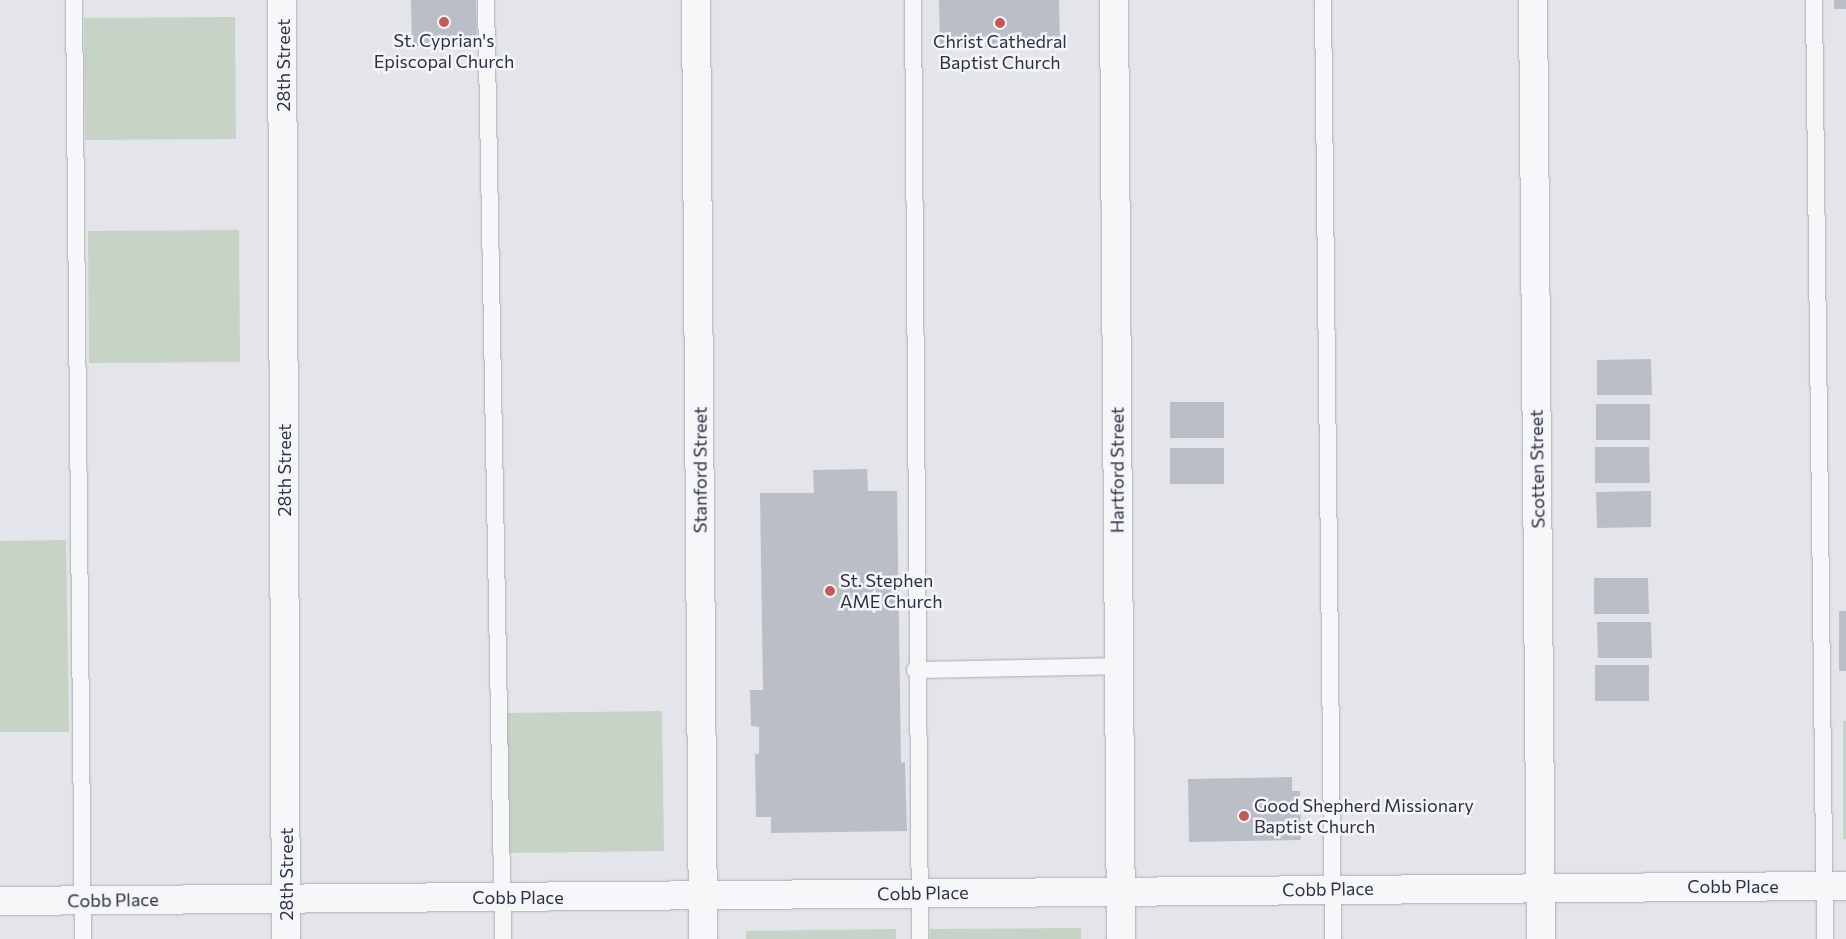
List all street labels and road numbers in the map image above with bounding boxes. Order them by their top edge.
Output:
street label: 28th Street [272,19,294,111]
street label: Stanford Street [689,407,711,533]
street label: Hartford Street [1106,407,1128,533]
street label: Scotten Street [1525,409,1549,529]
street label: 28th Street [273,424,295,516]
street label: 28th Street [275,828,297,920]
street label: Cobb Place [1687,875,1779,897]
street label: Cobb Place [1282,877,1374,901]
street label: Cobb Place [877,881,969,905]
street label: Cobb Place [472,886,564,908]
street label: Cobb Place [67,888,159,912]

